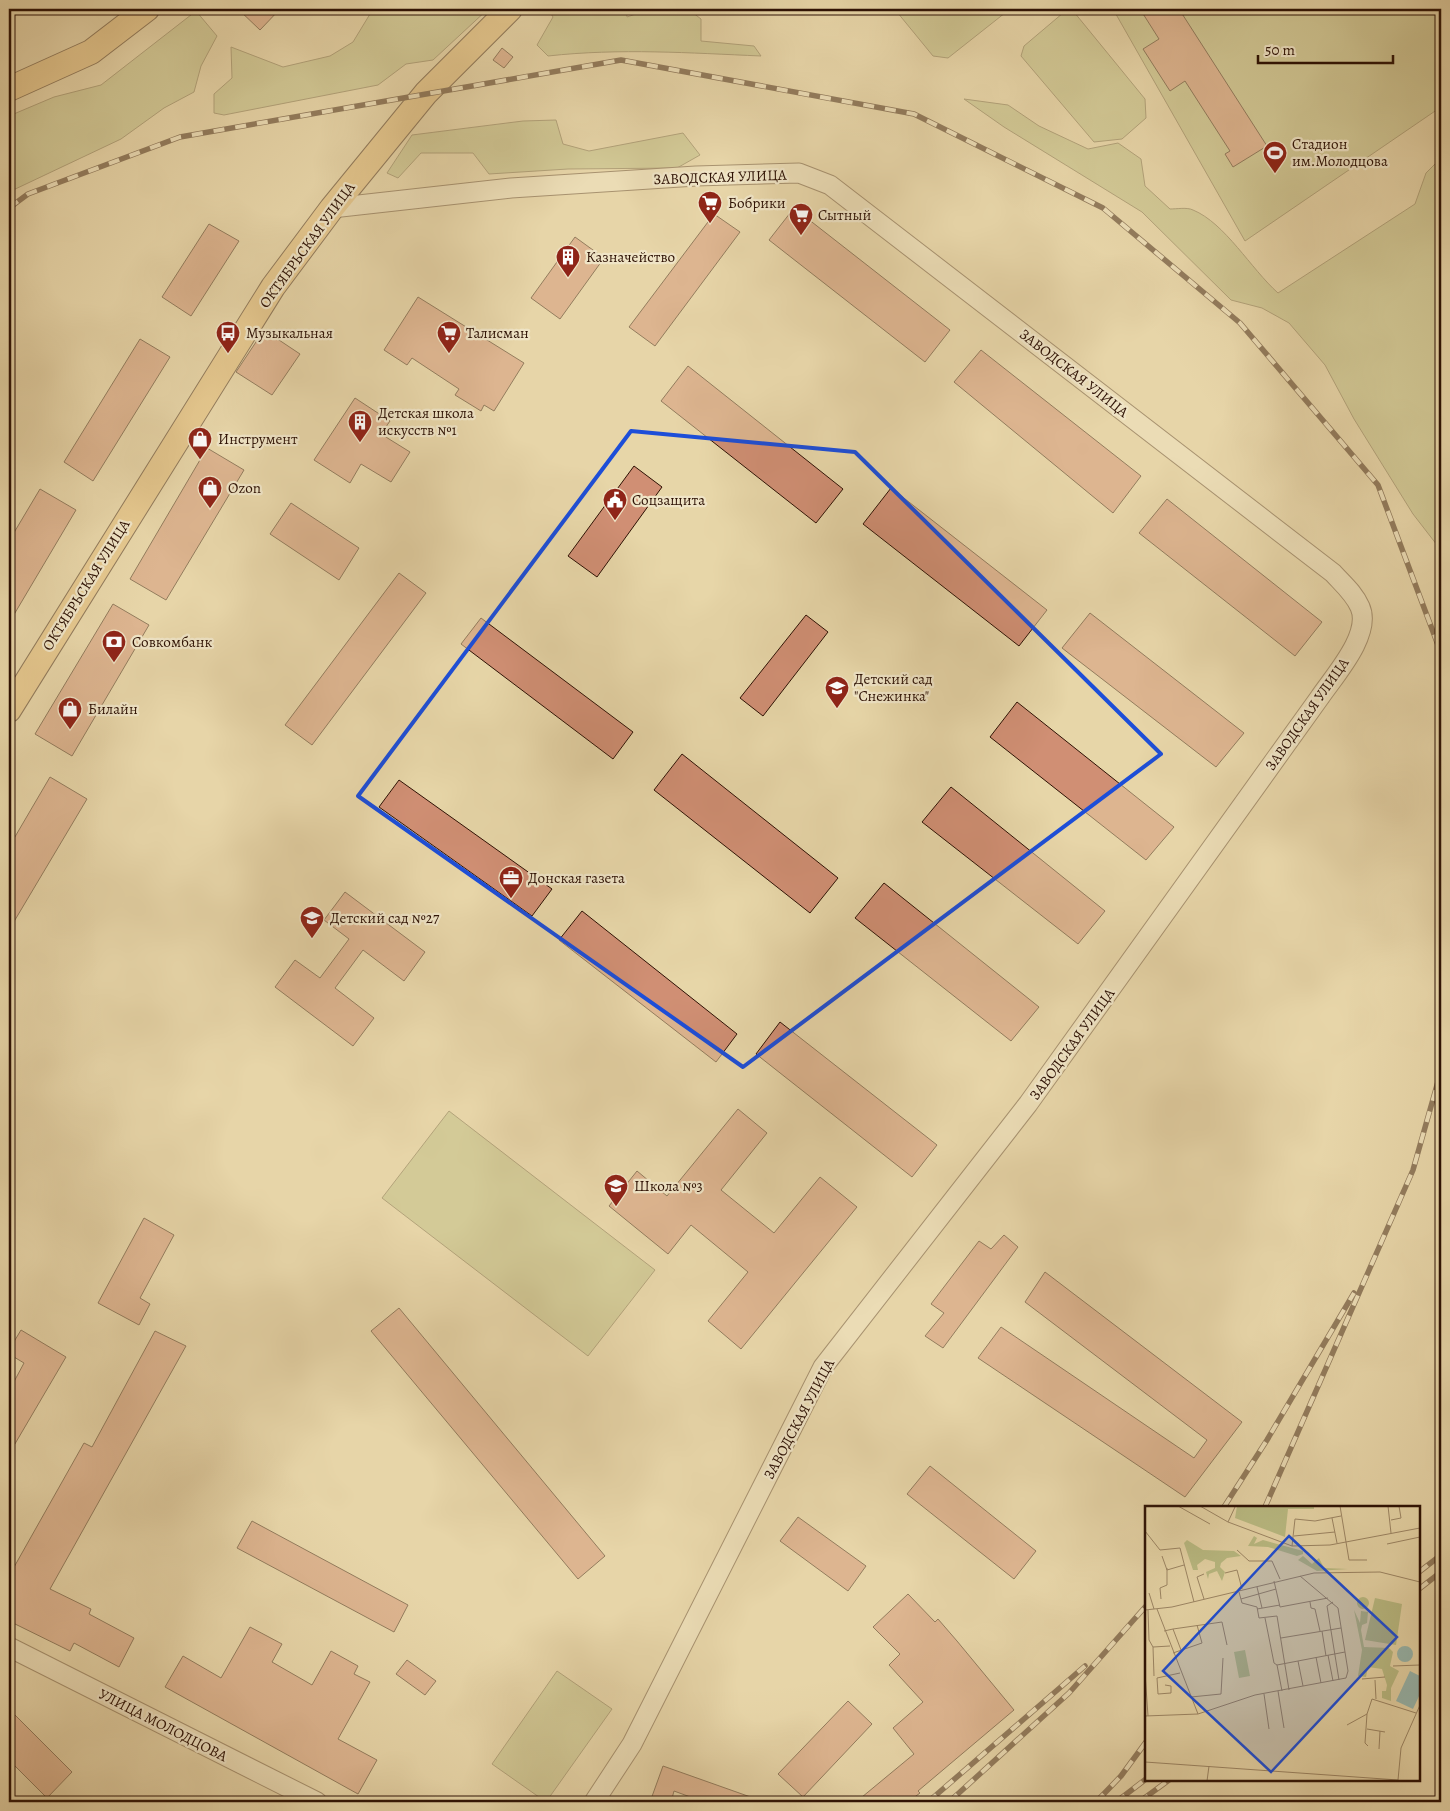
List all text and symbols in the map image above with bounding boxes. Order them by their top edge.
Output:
scale bar [1258,32,1392,64]
text: 50 m [1265,40,1295,60]
place label: Стадион им.Молодцова [1292,134,1388,171]
sports icon: Стадион им.Молодцова [1262,140,1288,174]
street label: ЗАВОДСКАЯ УЛИЦА [653,165,787,189]
street label: ОКТЯБРЬСКАЯ УЛИЦА [255,178,360,312]
supermarket icon: Бобрики [697,190,723,224]
place label: Бобрики [728,193,786,213]
supermarket icon: Сытный [788,202,814,236]
place label: Сытный [818,205,871,225]
building icon: Казначейство [555,244,581,278]
place label: Казначейство [586,247,675,267]
bus stop icon: Музыкальная [215,320,241,354]
supermarket icon: Талисман [436,320,462,354]
place label: Музыкальная [246,323,333,343]
place label: Талисман [466,323,529,343]
street label: ЗАВОДСКАЯ УЛИЦА [1015,324,1133,422]
place label: Детская школа искусств №1 [378,403,474,440]
building icon: Детская школа искусств №1 [347,409,373,443]
shop icon: Инструмент [187,426,213,460]
place label: Инструмент [218,429,298,449]
shop icon: Ozon [197,475,223,509]
place label: Ozon [228,478,261,498]
public building icon: Соцзащита [602,487,628,521]
place label: Соцзащита [632,490,705,510]
street label: ОКТЯБРЬСКАЯ УЛИЦА [38,515,135,654]
bank icon: Совкомбанк [101,629,127,663]
place label: Совкомбанк [132,632,212,652]
street label: ЗАВОДСКАЯ УЛИЦА [1261,653,1354,774]
place label: Детский сад "Снежинка" [854,669,933,706]
school or university icon: Детский сад "Снежинка" [824,675,850,709]
shop icon: Билайн [57,696,83,730]
place label: Билайн [88,699,138,719]
office icon: Донская газета [498,865,524,899]
place label: Донская газета [528,868,625,888]
school or university icon: Детский сад №27 [299,905,325,939]
place label: Детский сад №27 [330,908,440,928]
street label: ЗАВОДСКАЯ УЛИЦА [1025,984,1119,1104]
school or university icon: Школа №3 [603,1173,629,1207]
place label: Школа №3 [634,1176,703,1196]
street label: ЗАВОДСКАЯ УЛИЦА [759,1355,839,1483]
inset map [1145,1506,1420,1781]
street label: УЛИЦА МОЛОДЦОВА [95,1684,231,1766]

